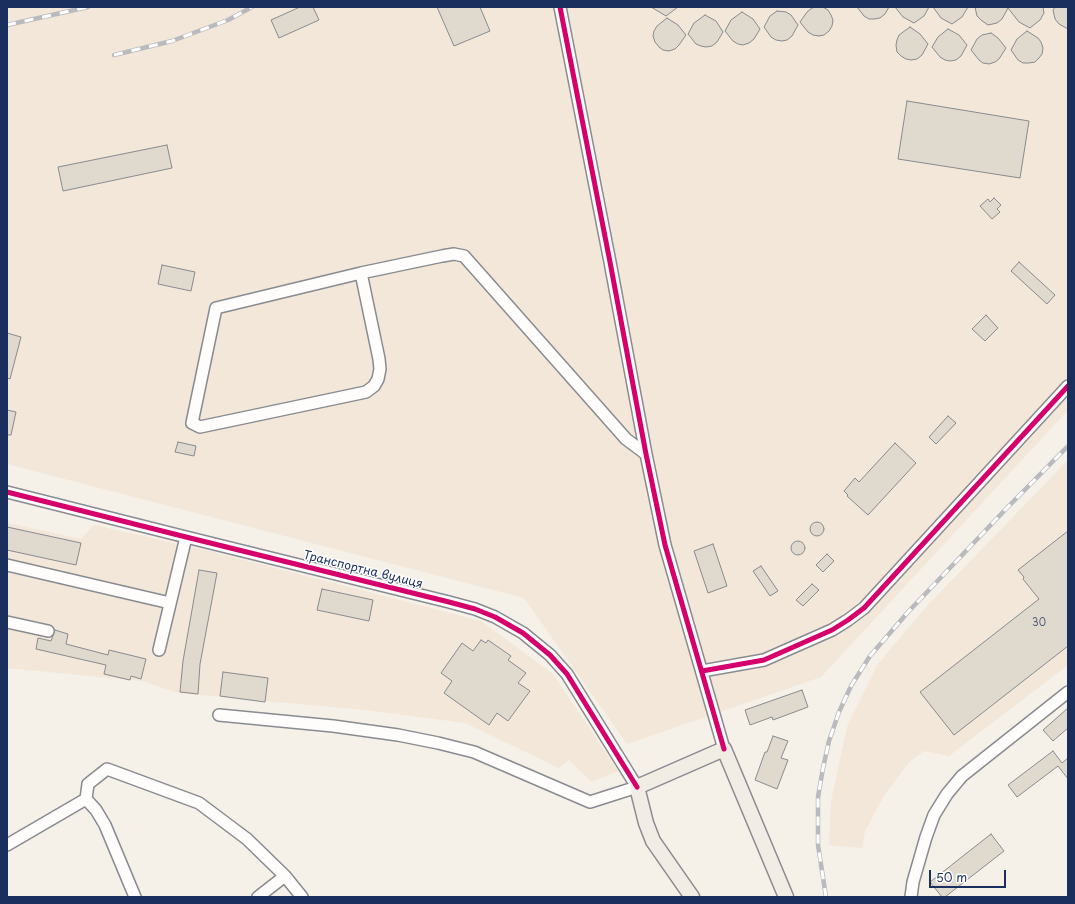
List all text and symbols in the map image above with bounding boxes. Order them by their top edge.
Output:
street label: Транспортна вулиця [302,548,424,592]
house number: 30 [1032,617,1046,629]
scale bar [931,862,1008,888]
text: 50 m [936,868,967,886]

